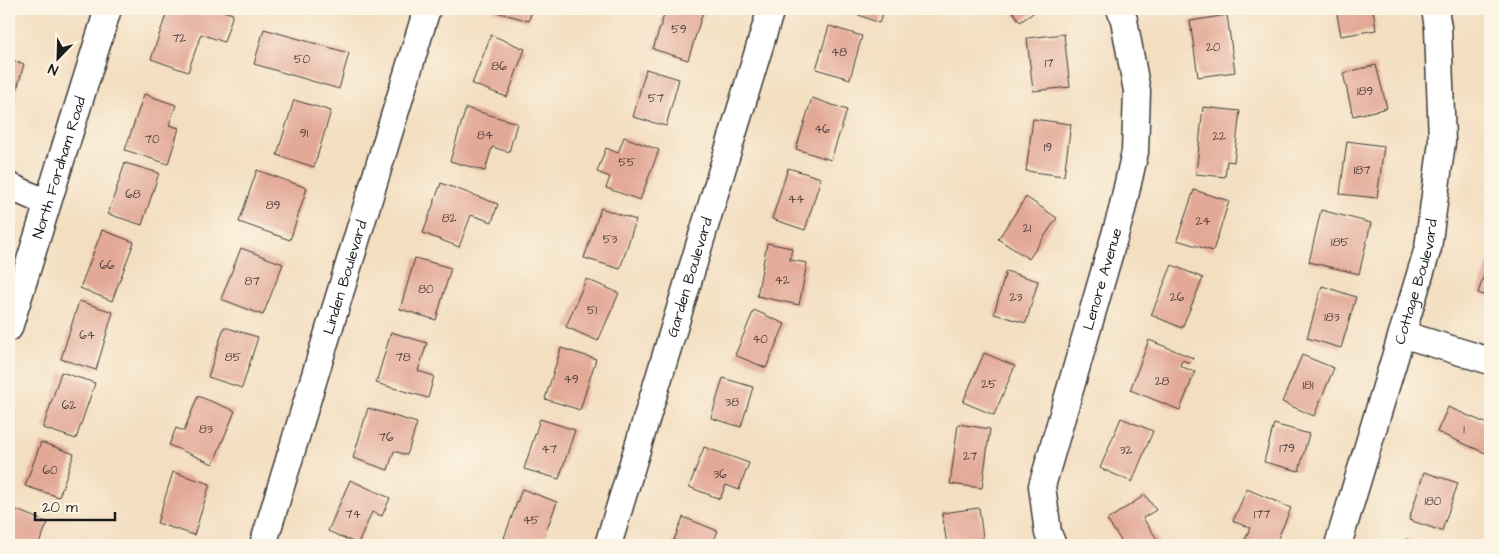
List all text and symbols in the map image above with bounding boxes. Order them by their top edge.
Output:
house number: 59 [671,21,687,38]
house number: 72 [172,30,186,47]
north arrow [32,32,82,82]
house number: 20 [1206,39,1221,56]
house number: 48 [831,44,847,61]
house number: 50 [294,51,310,68]
house number: 17 [1045,55,1054,72]
text: N [45,58,61,80]
house number: 86 [491,58,507,75]
house number: 189 [1357,83,1373,100]
house number: 57 [648,90,665,107]
street label: North Fordham Road [27,94,91,241]
house number: 46 [814,121,830,138]
house number: 91 [300,125,309,142]
house number: 84 [477,127,493,144]
house number: 22 [1212,128,1226,145]
house number: 70 [145,131,160,148]
house number: 19 [1044,139,1052,156]
house number: 55 [619,154,636,171]
house number: 187 [1354,162,1371,179]
house number: 68 [125,186,141,203]
house number: 44 [788,191,804,208]
house number: 89 [266,197,280,214]
house number: 82 [442,210,456,227]
house number: 24 [1195,213,1211,230]
street label: Garden Boulevard [661,214,718,340]
street label: Linden Boulevard [318,217,372,337]
street label: Cottage Boulevard [1389,217,1442,347]
house number: 21 [1023,220,1032,237]
street label: Lenore Avenue [1077,225,1127,333]
house number: 53 [603,231,617,248]
house number: 185 [1331,234,1349,251]
house number: 66 [99,257,115,274]
house number: 42 [774,272,790,289]
house number: 87 [244,273,260,290]
house number: 80 [418,281,434,298]
house number: 23 [1010,289,1022,306]
house number: 26 [1170,289,1185,306]
house number: 51 [587,302,597,319]
house number: 183 [1324,309,1340,326]
house number: 64 [79,327,95,344]
house number: 40 [752,331,768,348]
house number: 85 [225,349,242,366]
house number: 78 [395,349,411,366]
house number: 49 [564,371,579,388]
house number: 28 [1155,373,1170,390]
house number: 25 [981,376,997,393]
house number: 181 [1303,377,1314,394]
house number: 38 [725,394,739,411]
house number: 62 [62,397,76,414]
house number: 83 [199,421,213,438]
house number: 1 [1463,421,1465,438]
house number: 76 [379,429,394,446]
house number: 179 [1279,440,1295,457]
house number: 47 [541,441,557,458]
house number: 32 [1120,442,1133,459]
house number: 27 [963,448,978,465]
house number: 60 [42,462,58,479]
house number: 36 [713,466,727,483]
scale bar [35,489,115,521]
house number: 180 [1425,493,1442,510]
text: 20 m [42,497,78,518]
house number: 74 [345,506,361,523]
house number: 177 [1254,506,1271,523]
house number: 45 [523,512,540,529]

